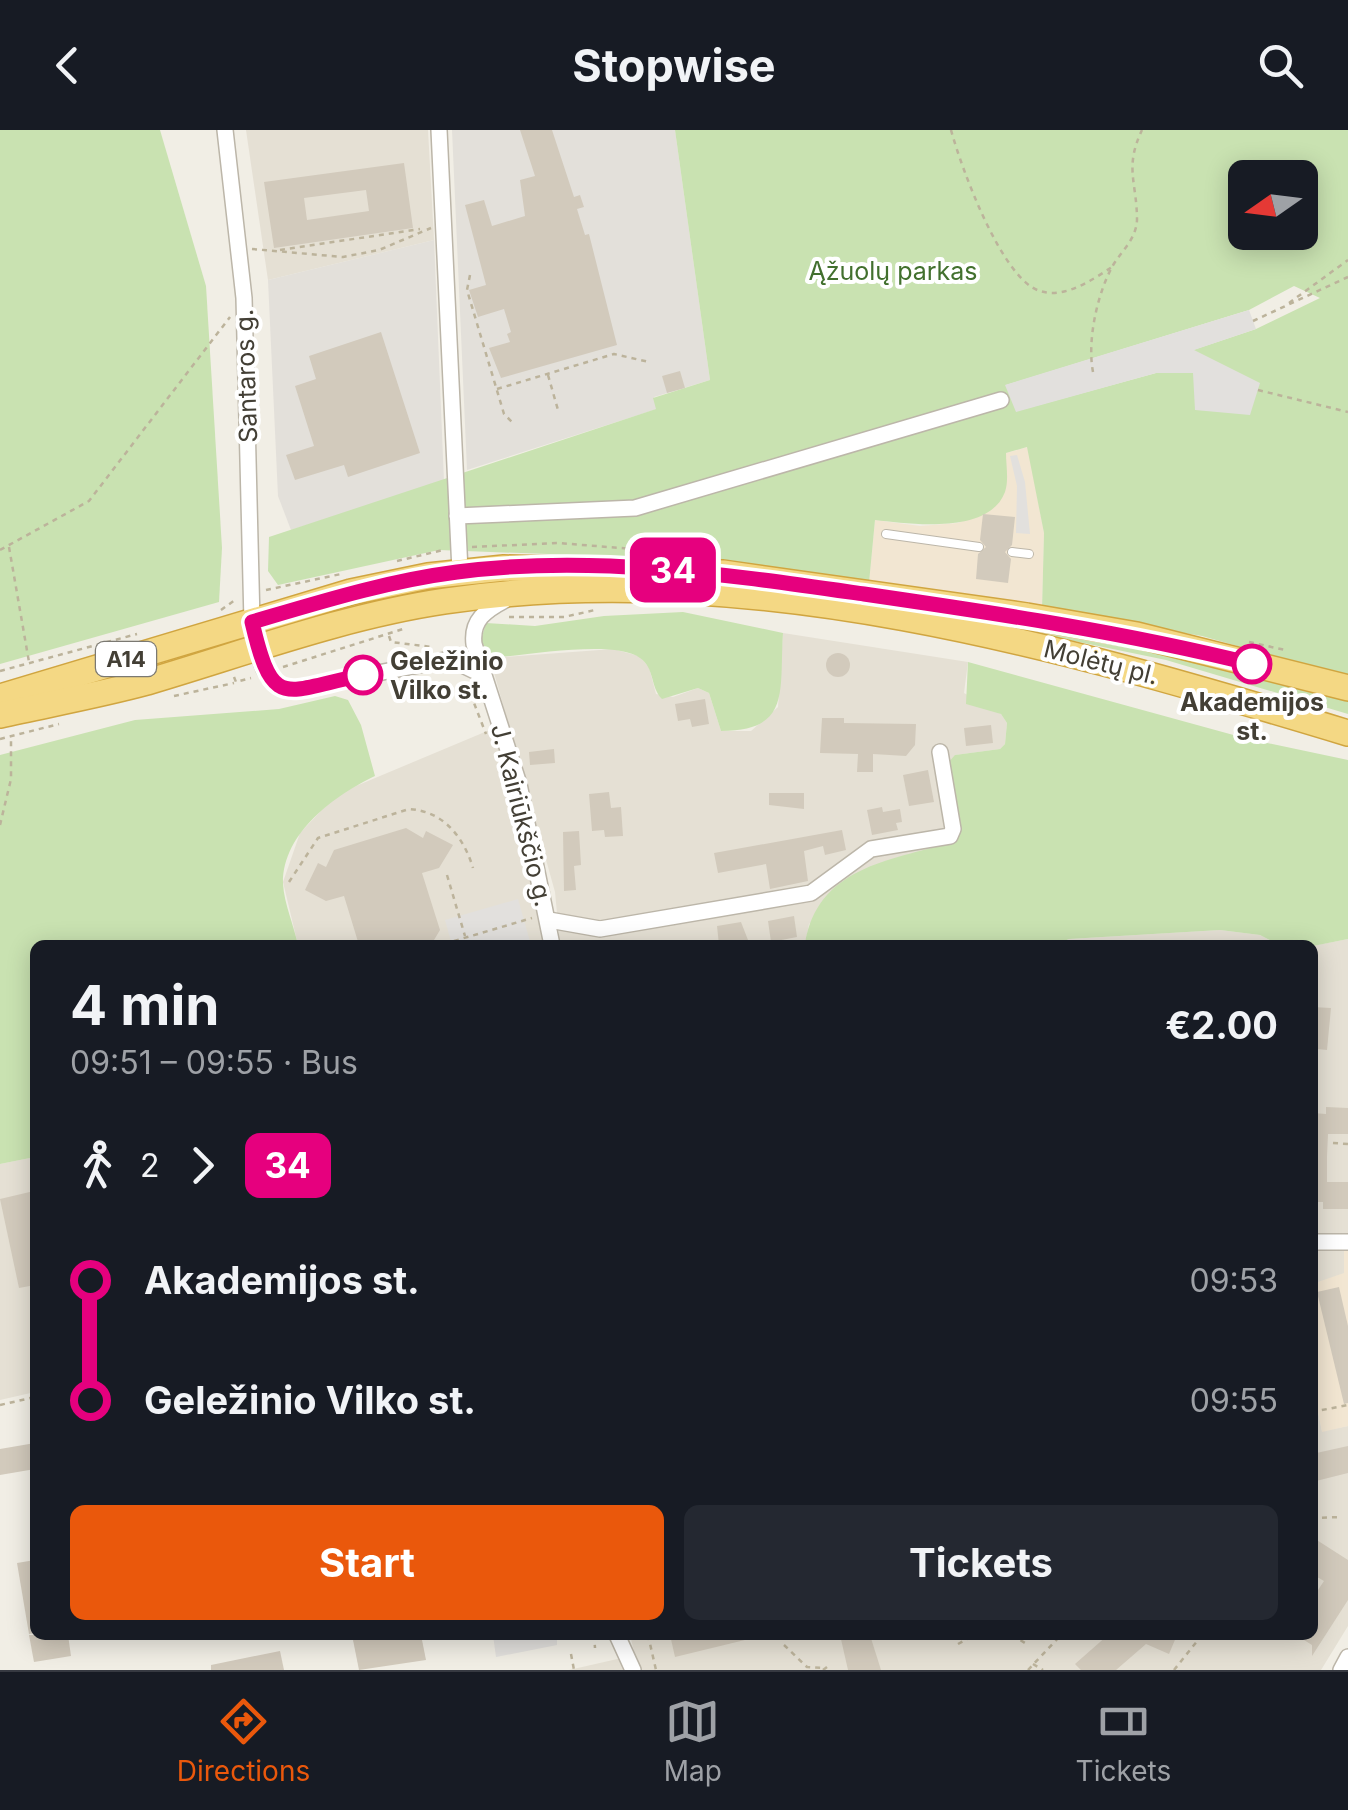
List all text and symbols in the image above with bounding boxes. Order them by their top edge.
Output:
icon: back [40,38,95,93]
text: Stopwise [572,38,776,93]
icon: search [1253,38,1308,93]
north arrow [1228,160,1318,250]
map controls [1228,160,1318,250]
park label: Ąžuolų parkas [808,256,978,286]
street label: Santaros g. [229,309,263,443]
line badge: 34 [628,538,718,602]
text: 34 [650,549,696,591]
street label: Molėtų pl. [1041,633,1161,691]
road number: A14 [96,642,156,676]
marker: Akademijos st. [1233,645,1271,683]
place label: Geležinio Vilko st. [390,646,504,705]
marker: Geležinio Vilko st. [344,656,382,694]
place label: Akademijos st. [1180,687,1324,746]
street label: J. Kairiūkščio g. [485,721,559,909]
text: 4 min [70,972,220,1038]
text: €2.00 [1165,1002,1278,1048]
text: 09:51 – 09:55 · Bus [70,1043,358,1082]
icon: walk [70,1138,125,1193]
icon: forward [175,1138,230,1193]
text: 34 [265,1144,311,1186]
text: 2 [140,1146,160,1185]
text: Akademijos st. [144,1257,420,1303]
text: 09:53 [1190,1261,1278,1300]
text: Geležinio Vilko st. [144,1377,476,1423]
text: 09:55 [1190,1381,1278,1420]
button: Start [70,1505,664,1620]
button: Tickets [684,1505,1278,1620]
tab: Directions [177,1694,310,1788]
tab: Map [664,1694,722,1788]
tab: Tickets [1076,1694,1171,1788]

